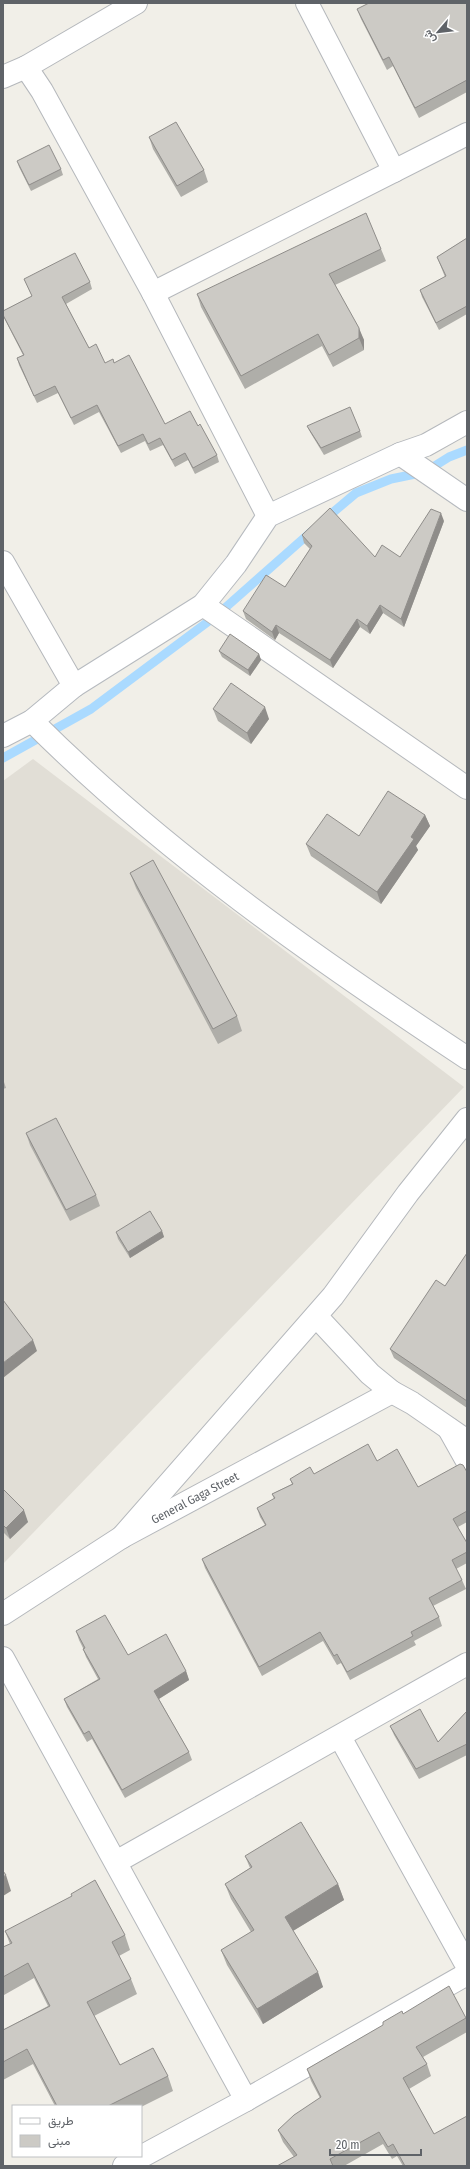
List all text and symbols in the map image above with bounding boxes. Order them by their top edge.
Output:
north arrow [418,12,458,52]
text: ش [421,28,438,45]
street label: General Gaga Street [149,1469,241,1527]
legend [12,2105,142,2157]
text: طريق [48,2114,74,2129]
scale bar [330,2131,421,2157]
text: مبنى [48,2134,70,2149]
text: 20 m [336,2138,360,2152]

